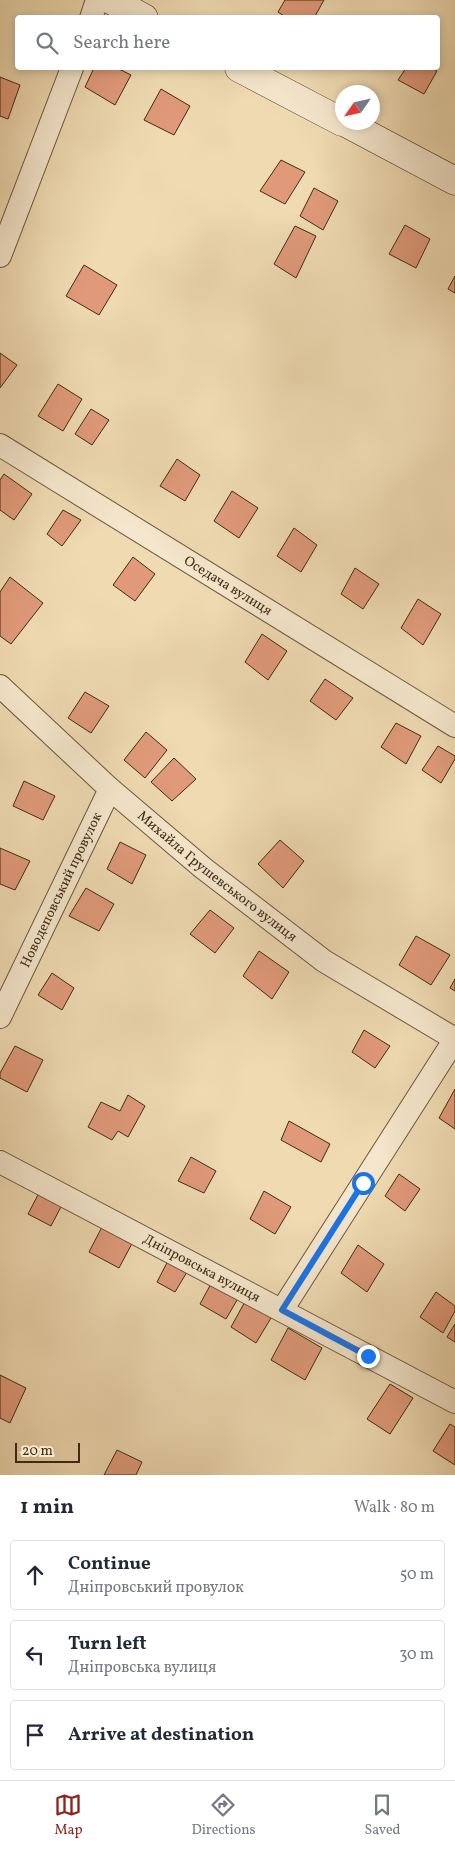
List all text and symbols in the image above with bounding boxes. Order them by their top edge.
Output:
search box [15,15,440,70]
icon: search [33,29,61,57]
text: Search here [73,30,170,56]
north arrow [335,85,380,130]
street label: Оседача вулиця [180,551,276,620]
street label: Михайла Грушевського вулиця [133,807,301,946]
street label: Новодеповський провулок [16,809,107,971]
route start [352,1172,375,1195]
street label: Дніпровська вулиця [140,1230,264,1307]
route end [357,1345,380,1368]
scale bar [15,1440,80,1463]
text: 20 m [22,1442,53,1461]
text: 1 min [20,1493,74,1522]
text: Walk · 80 m [354,1497,435,1519]
text: Continue [68,1551,151,1577]
icon: ahead [21,1561,49,1589]
text: 50 m [400,1564,434,1586]
text: Дніпровський провулок [68,1577,244,1599]
text: Turn left [68,1631,147,1657]
icon: left [21,1641,49,1669]
text: 30 m [399,1644,434,1666]
text: Дніпровська вулиця [68,1657,216,1679]
icon: arrive [21,1721,49,1749]
text: Arrive at destination [68,1722,254,1748]
tab: Map [54,1791,82,1840]
tab: Directions [191,1791,256,1840]
tab: Saved [364,1791,401,1840]

